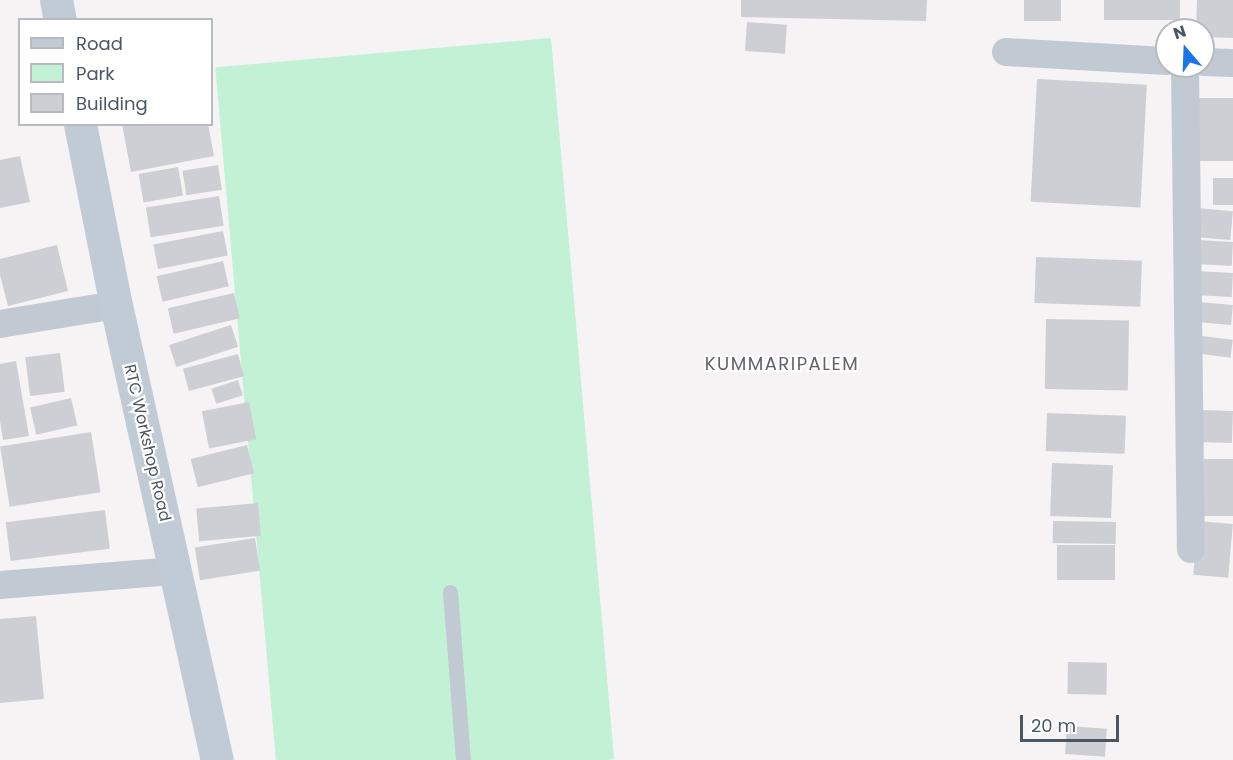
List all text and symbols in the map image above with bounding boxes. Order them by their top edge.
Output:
legend [18,18,213,126]
north arrow [1155,18,1215,78]
text: N [1170,20,1189,45]
text: Road [76,31,123,56]
text: Park [76,61,115,86]
text: Building [76,91,148,116]
district label: KUMMARIPALEM [705,353,859,375]
street label: RTC Workshop Road [120,363,174,523]
scale bar [1023,703,1122,741]
text: 20 m [1031,713,1076,738]

